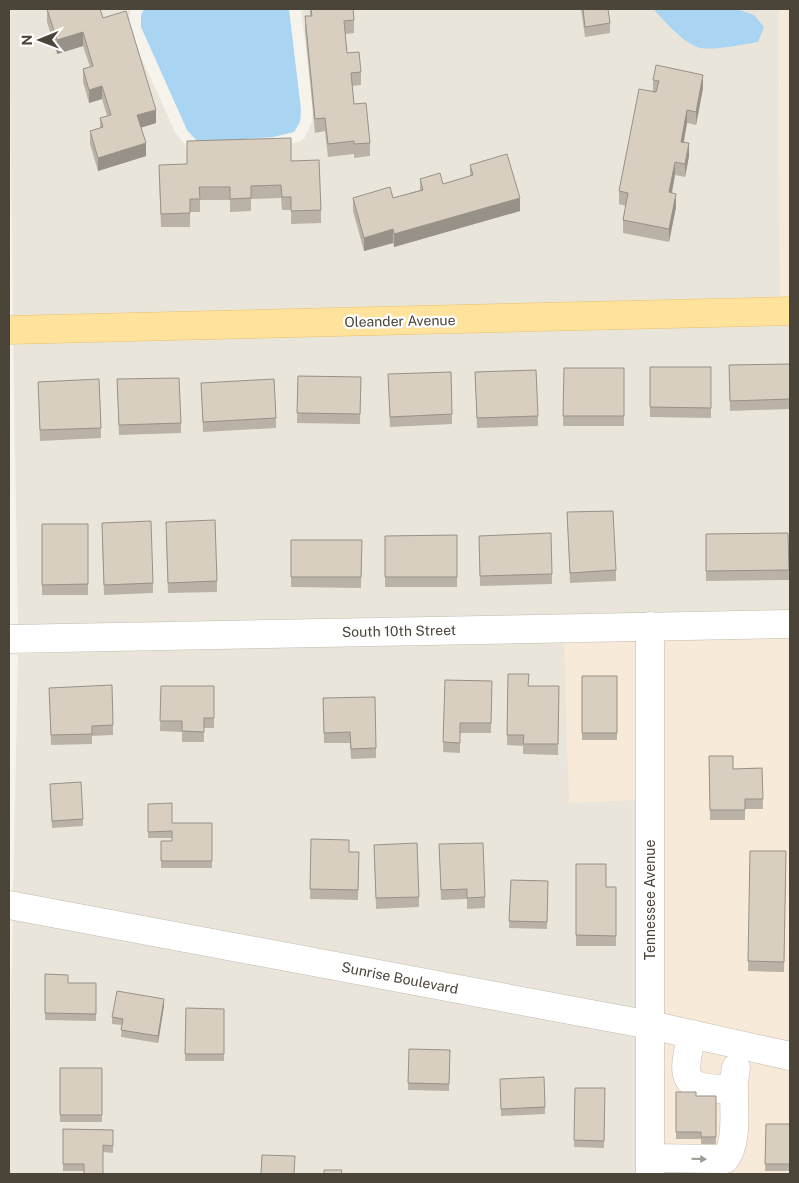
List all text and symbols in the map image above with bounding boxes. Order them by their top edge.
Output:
north arrow [15,15,65,65]
text: N [19,35,35,46]
street label: Oleander Avenue [344,312,456,330]
street label: South 10th Street [342,622,456,640]
street label: Tennessee Avenue [642,840,658,960]
street label: Sunrise Boulevard [340,959,460,997]
one-way arrow [691,1155,707,1163]

